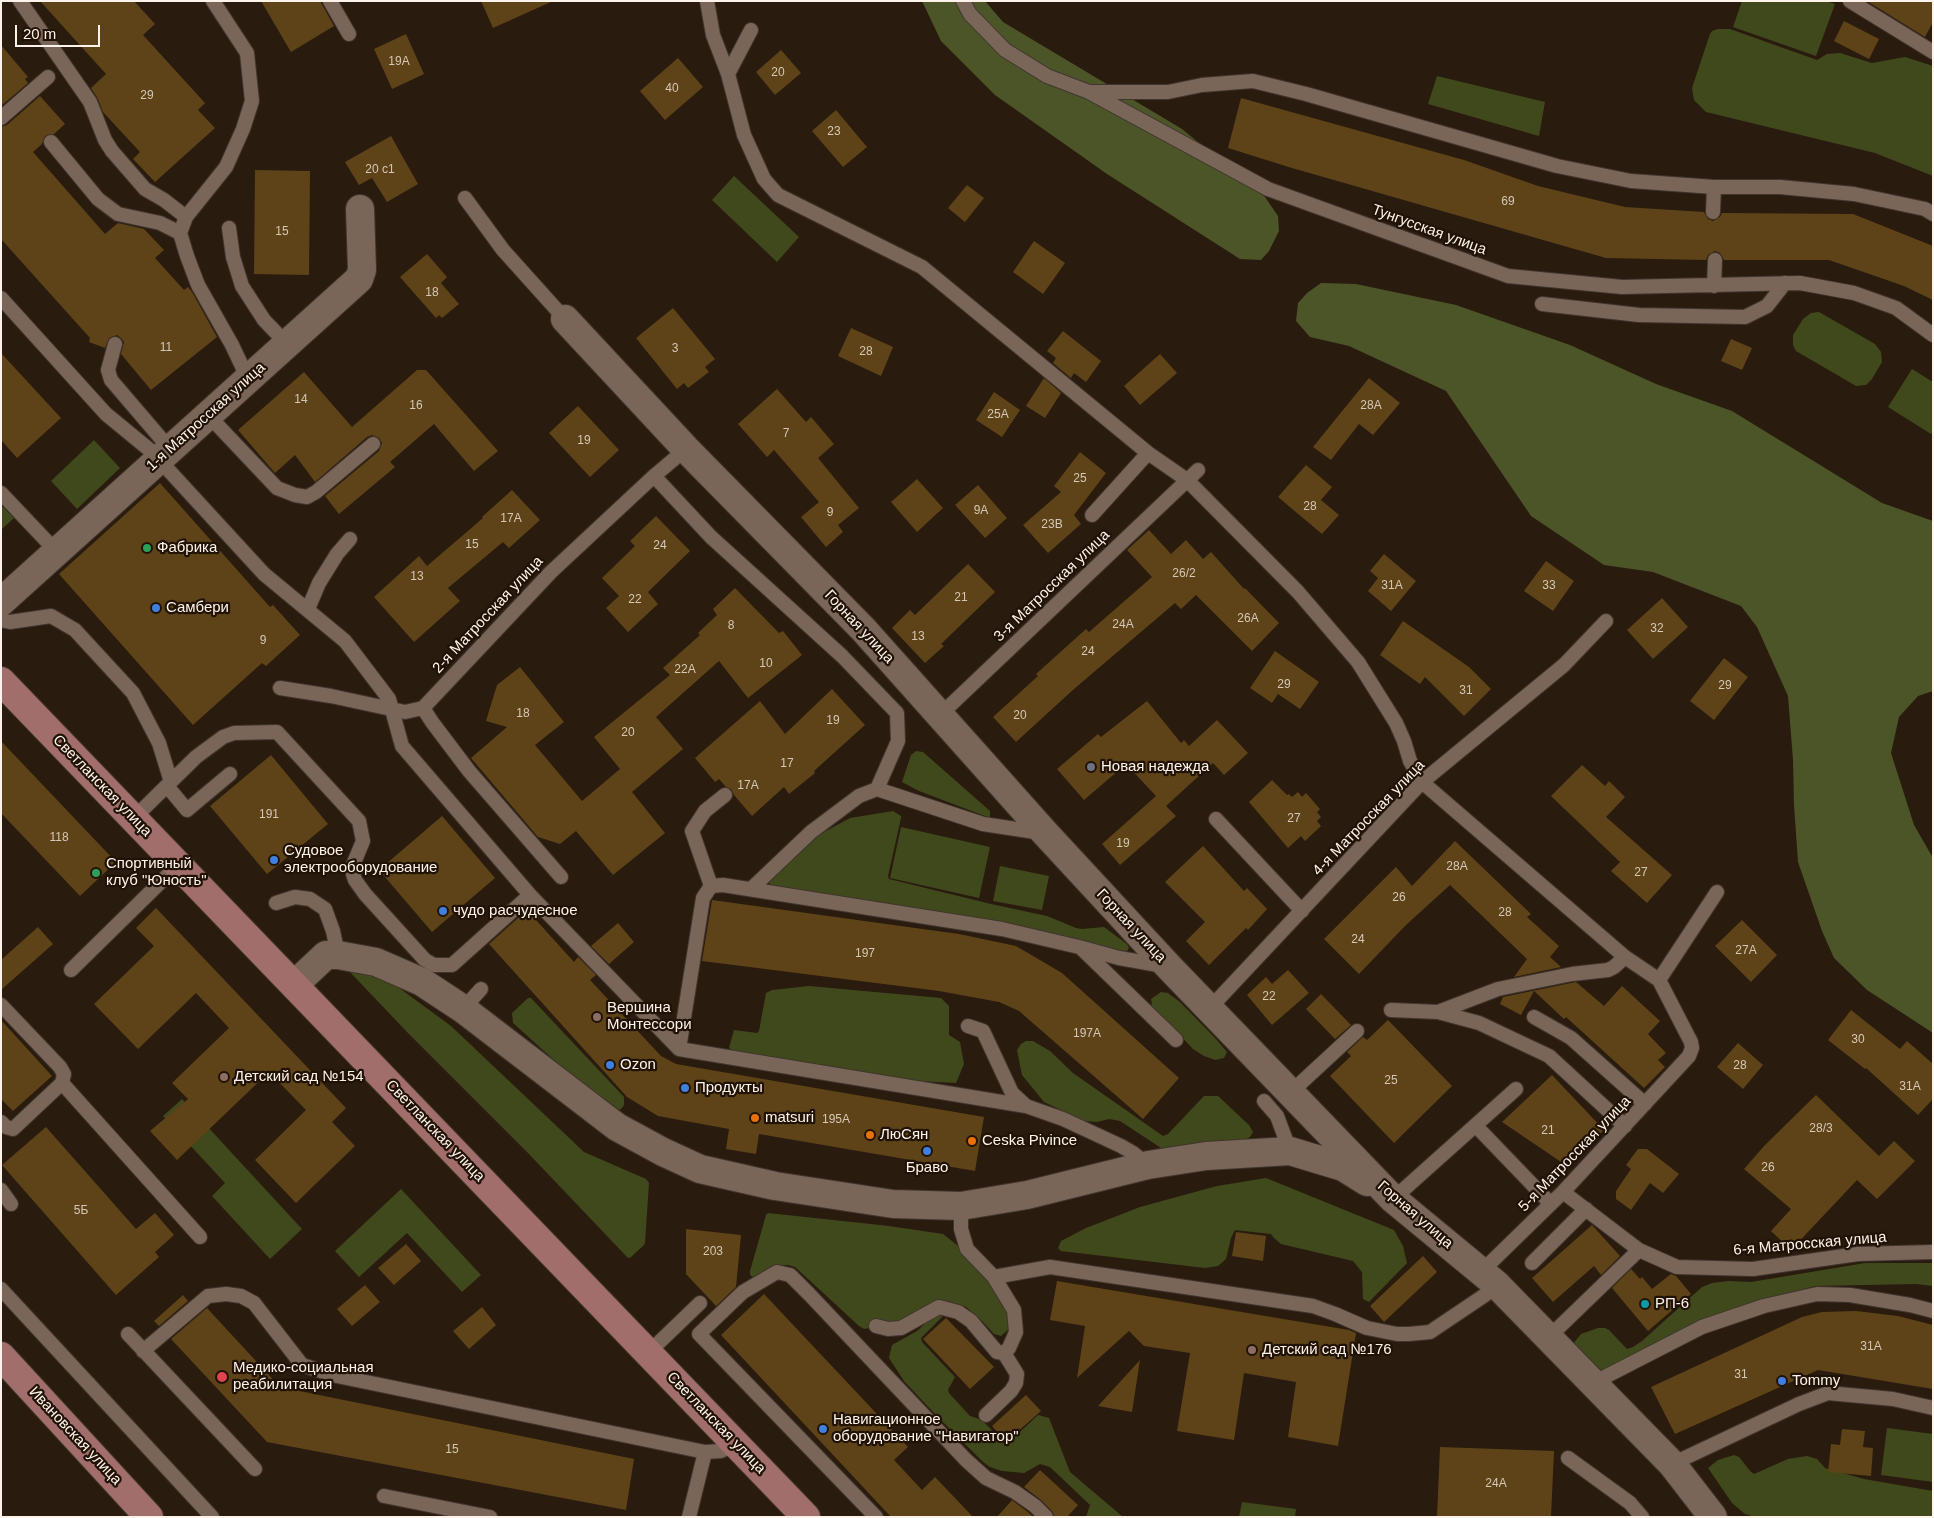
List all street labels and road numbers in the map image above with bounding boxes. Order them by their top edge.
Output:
street label: Тунгусская улица [1369,201,1489,259]
street label: 1-я Матросская улица [143,359,269,475]
street label: 3-я Матросская улица [990,526,1114,646]
street label: 2-я Матросская улица [429,553,547,677]
street label: Горная улица [820,587,898,667]
street label: Светланская улица [49,731,155,841]
street label: 4-я Матросская улица [1309,756,1429,880]
street label: Горная улица [1092,886,1170,966]
street label: Светланская улица [382,1076,488,1186]
street label: 5-я Матросская улица [1515,1092,1635,1216]
street label: Горная улица [1374,1177,1456,1253]
street label: 6-я Матросская улица [1733,1228,1887,1260]
street label: Светланская улица [663,1368,769,1478]
street label: Ивановская улица [25,1383,125,1489]

